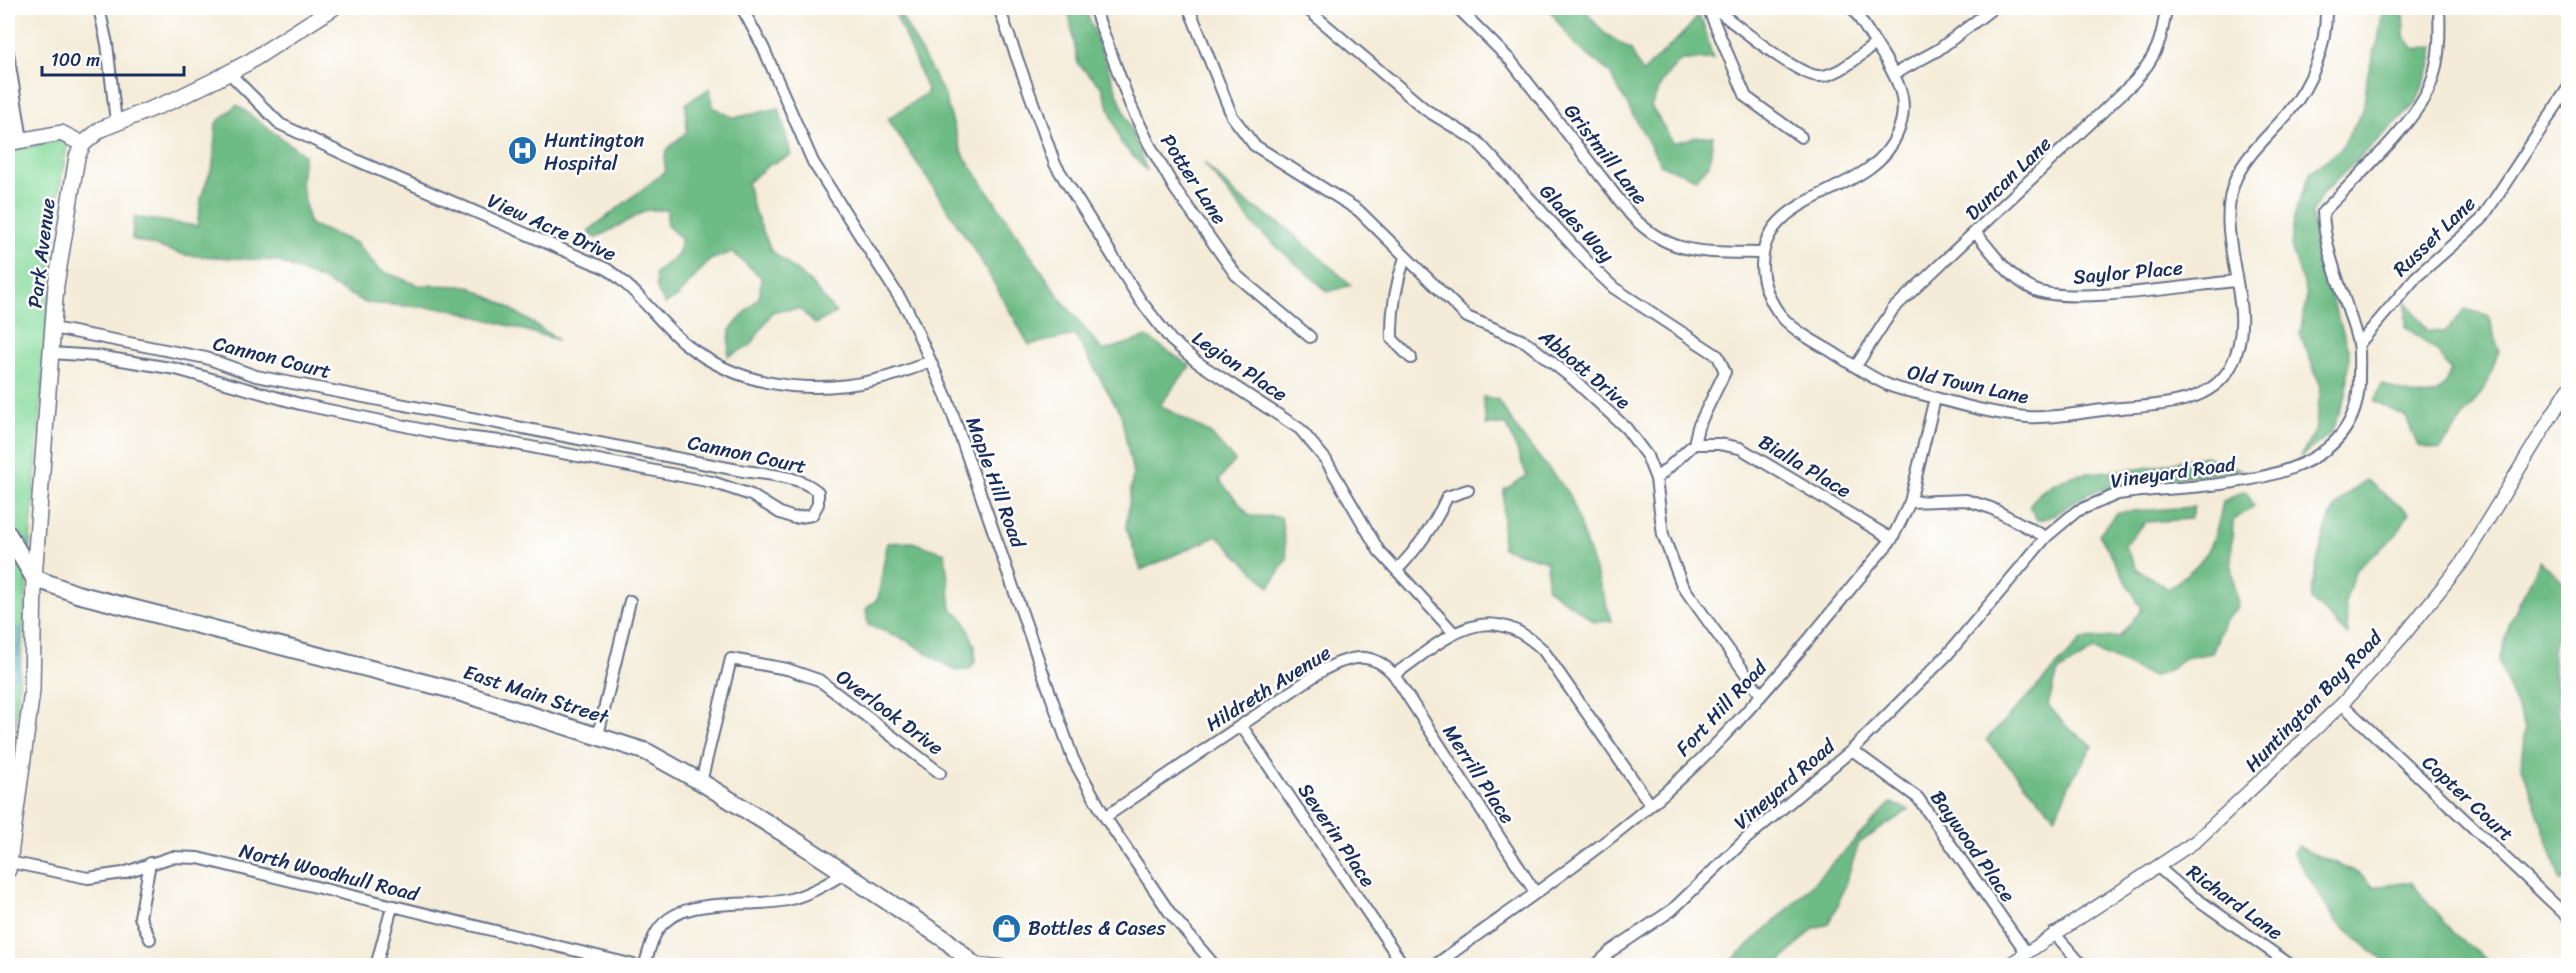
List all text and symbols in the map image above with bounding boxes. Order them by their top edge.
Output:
scale bar [42,39,184,77]
text: 100 m [51,44,100,76]
street label: Gristmill Lane [1554,96,1657,213]
place label: Huntington Hospital [544,123,645,181]
street label: Potter Lane [1151,127,1236,232]
street label: Duncan Lane [1957,128,2060,229]
hospital icon: Huntington Hospital [507,135,539,167]
street label: Glades Way [1530,175,1623,272]
street label: View Acre Drive [482,183,622,272]
street label: Russet Lane [2384,187,2484,285]
street label: Park Avenue [17,196,66,310]
street label: Saylor Place [2072,250,2185,295]
street label: Abbott Drive [1530,320,1639,419]
street label: Legion Place [1185,321,1295,411]
street label: Cannon Court [209,326,335,389]
street label: Old Town Lane [1904,355,2032,415]
street label: Maple Hill Road [956,412,1036,554]
street label: Cannon Court [684,425,810,484]
street label: Bialla Place [1752,425,1858,508]
street label: Vineyard Road [2108,446,2239,499]
street label: Huntington Bay Road [2236,621,2392,781]
street label: Hildreth Avenue [1198,636,1338,741]
street label: Fort Hill Road [1667,651,1777,765]
street label: East Main Street [459,655,614,735]
street label: Overlook Drive [828,660,951,765]
street label: Merrill Place [1433,717,1524,831]
street label: Vineyard Road [1725,729,1844,839]
street label: Copter Court [2413,746,2522,851]
street label: Severin Place [1288,776,1385,895]
street label: Baywood Place [1921,783,2024,910]
street label: North Woodhull Road [236,833,424,912]
street label: Richard Lane [2179,855,2290,950]
place label: Bottles & Cases [1028,911,1167,946]
shop icon: Bottles & Cases [991,912,1023,944]

